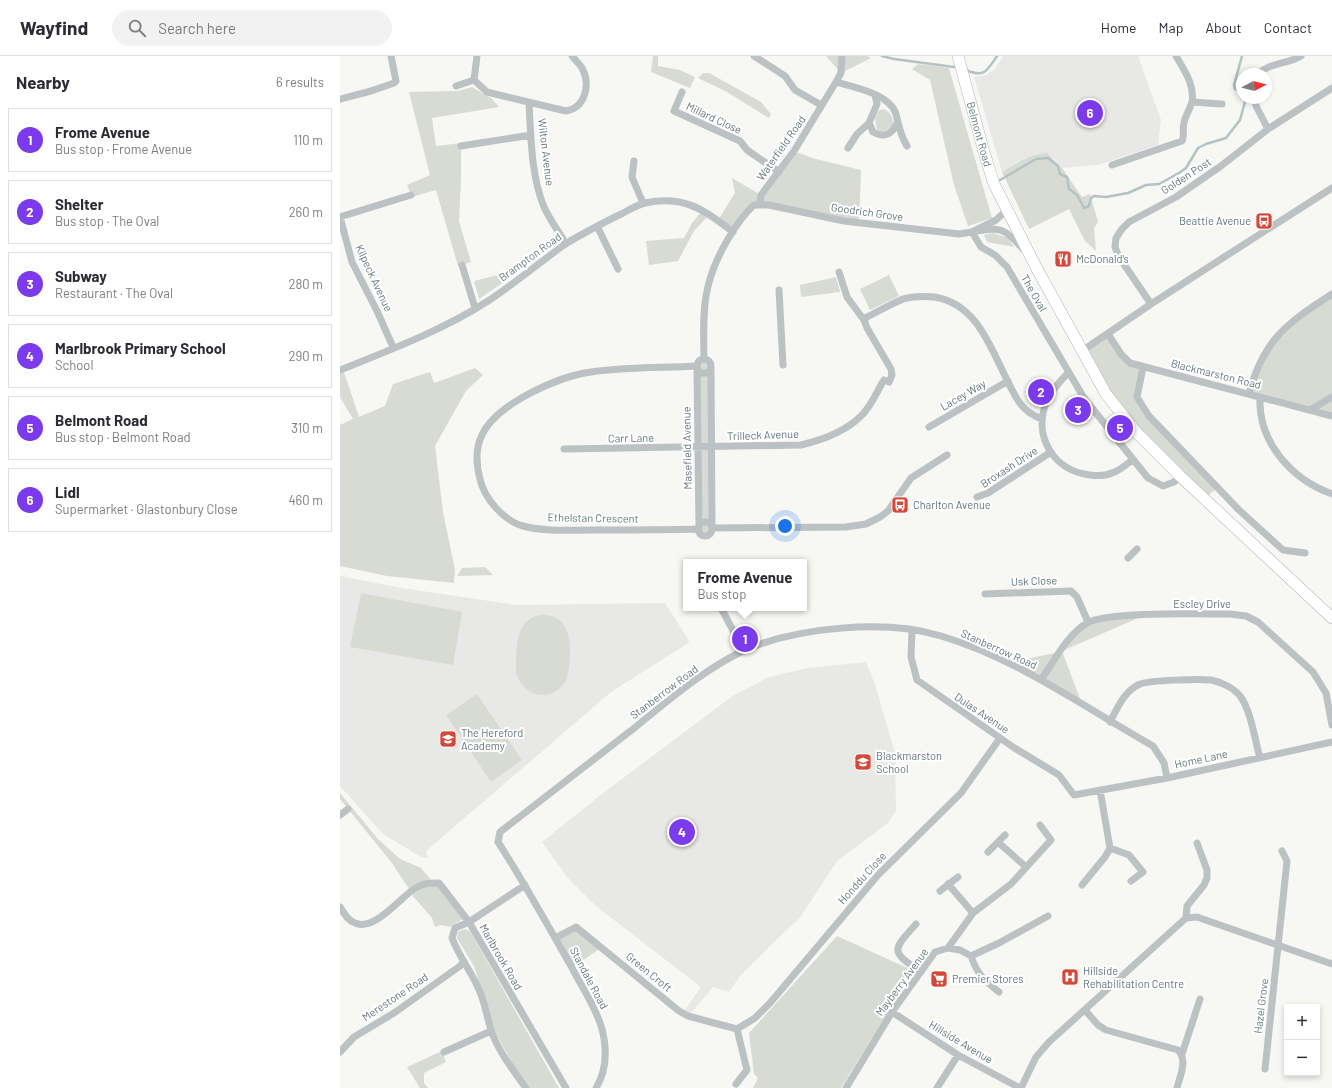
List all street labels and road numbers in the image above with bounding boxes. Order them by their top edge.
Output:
street label: Millard Close [684,99,744,136]
street label: Belmont Road [965,100,995,168]
street label: Waterfield Road [753,113,808,183]
street label: Wilton Avenue [536,117,557,187]
street label: Golden Post [1158,155,1213,197]
street label: Goodrich Grove [830,200,904,223]
street label: Brampton Road [496,230,563,284]
street label: Kilpeck Avenue [353,242,396,313]
street label: The Oval [1019,272,1050,313]
street label: Blackmarston Road [1170,356,1263,391]
street label: Lacey Way [938,376,988,413]
street label: Masefield Avenue [679,406,694,490]
street label: Trilleck Avenue [727,427,799,442]
street label: Carr Lane [608,431,654,444]
street label: Broxash Drive [978,443,1040,490]
street label: Ethelstan Crescent [547,510,639,525]
street label: Usk Close [1011,573,1058,588]
street label: Escley Drive [1173,597,1231,610]
street label: Stanberrow Road [959,626,1039,671]
street label: Stanberrow Road [627,662,700,721]
street label: Dulas Avenue [952,690,1012,736]
street label: Home Lane [1173,747,1229,770]
street label: Honddu Close [835,849,888,906]
street label: Marlbrook Road [477,921,526,992]
street label: Standale Road [568,944,611,1011]
street label: Mayberry Avenue [873,945,931,1018]
street label: Green Croft [624,949,675,994]
street label: Merestone Road [359,970,430,1023]
street label: Hazel Grove [1251,977,1270,1034]
street label: Hillside Avenue [927,1017,996,1066]

